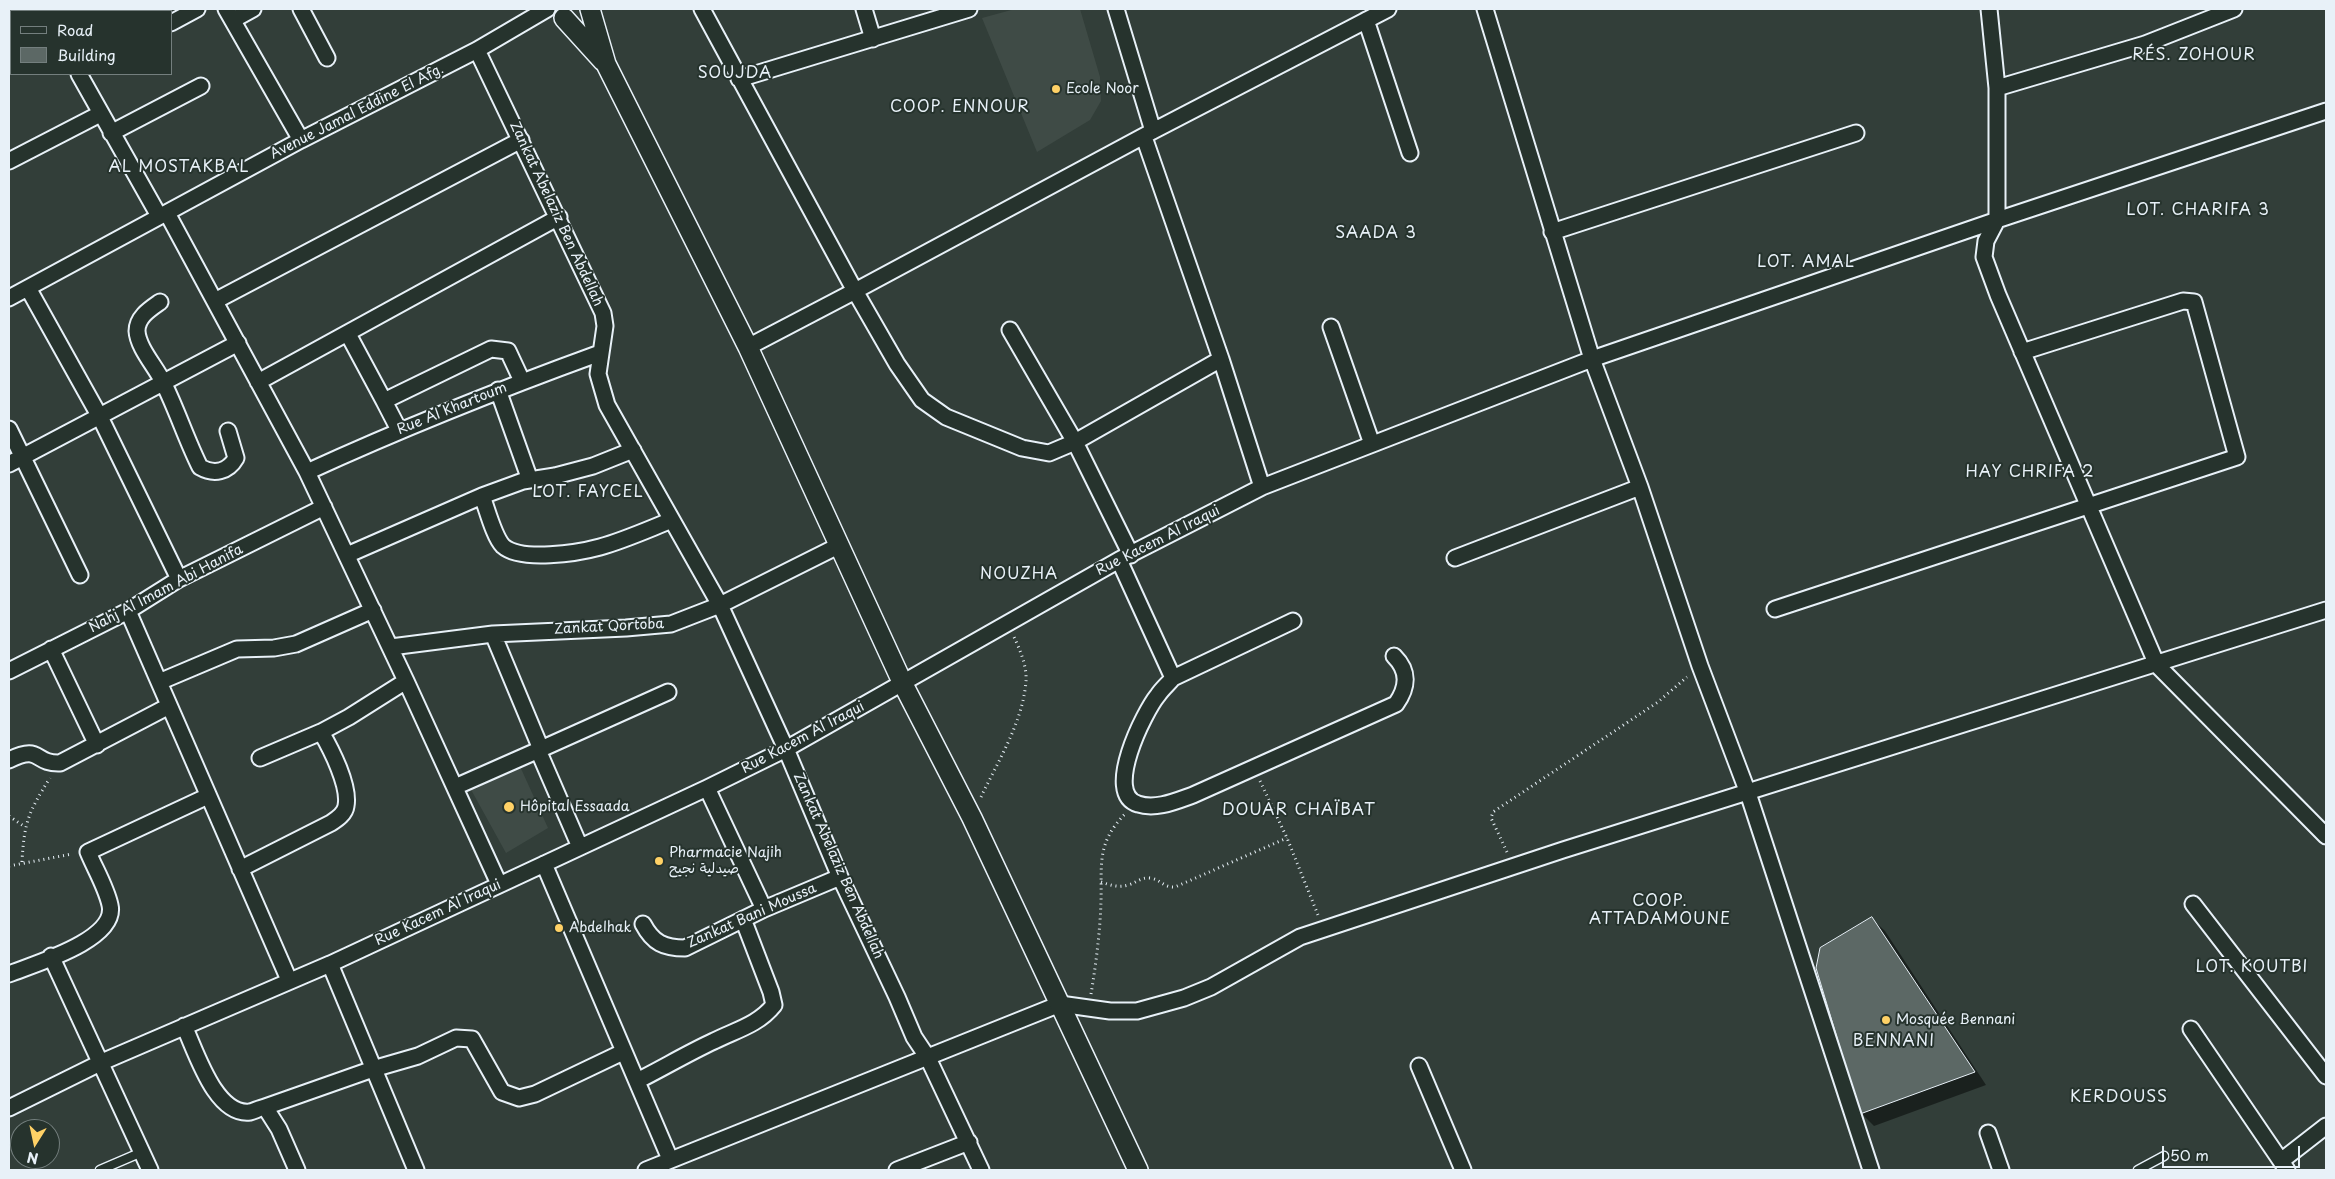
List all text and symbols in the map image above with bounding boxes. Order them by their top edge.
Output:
legend [10,10,172,75]
text: Road [57,18,93,41]
text: Building [57,43,116,66]
district label: RÉS. ZOHOUR [2132,46,2256,66]
street label: Avenue Jamal Eddine El Afg. [267,61,447,163]
district label: SOUJDA [697,64,773,84]
place label: Ecole Noor [1066,81,1139,97]
marker: Ecole Noor [1050,83,1062,95]
district label: COOP. ENNOUR [889,98,1031,118]
street label: Zankat Abelaziz Ben Abdellah [506,119,606,309]
district label: AL MOSTAKBAL [108,158,250,178]
district label: LOT. CHARIFA 3 [2124,201,2272,221]
district label: SAADA 3 [1334,224,1418,244]
district label: LOT. AMAL [1756,253,1856,273]
street label: Rue Al Khartoum [395,379,509,439]
district label: HAY CHRIFA 2 [1964,463,2096,483]
district label: LOT. FAYCEL [531,483,645,503]
street label: Rue Kacem Al Iraqui [1093,502,1223,580]
street label: Nahj Al Imam Abi Hanifa [86,541,246,637]
district label: NOUZHA [979,565,1059,585]
street label: Zankat Qortoba [554,616,664,638]
street label: Rue Kacem Al Iraqui [739,698,867,778]
street label: Zankat Abelaziz Ben Abdellah [789,770,887,962]
place label: Hôpital Essaada [520,799,629,815]
marker: Hôpital Essaada [502,800,516,814]
district label: DOUAR CHAÏBAT [1221,801,1377,821]
place label: Pharmacie Najih صيدلية نجيح [669,845,782,878]
marker: Pharmacie Najih صيدلية نجيح [653,855,665,867]
street label: Rue Kacem Al Iraqui [372,876,504,950]
street label: Zankat Bani Moussa [685,880,819,952]
district label: COOP. ATTADAMOUNE [1588,892,1732,930]
place label: Abdelhak [569,920,632,936]
marker: Abdelhak [553,922,565,934]
district label: LOT. KOUTBI [2195,958,2309,978]
place label: Mosquée Bennani [1896,1012,2015,1028]
marker: Mosquée Bennani [1880,1014,1892,1026]
district label: BENNANI [1851,1032,1937,1052]
district label: KERDOUSS [2070,1088,2168,1108]
north arrow [10,1119,60,1169]
scale bar [2165,1136,2302,1168]
text: 50 m [2170,1143,2209,1166]
text: N [25,1147,40,1170]

